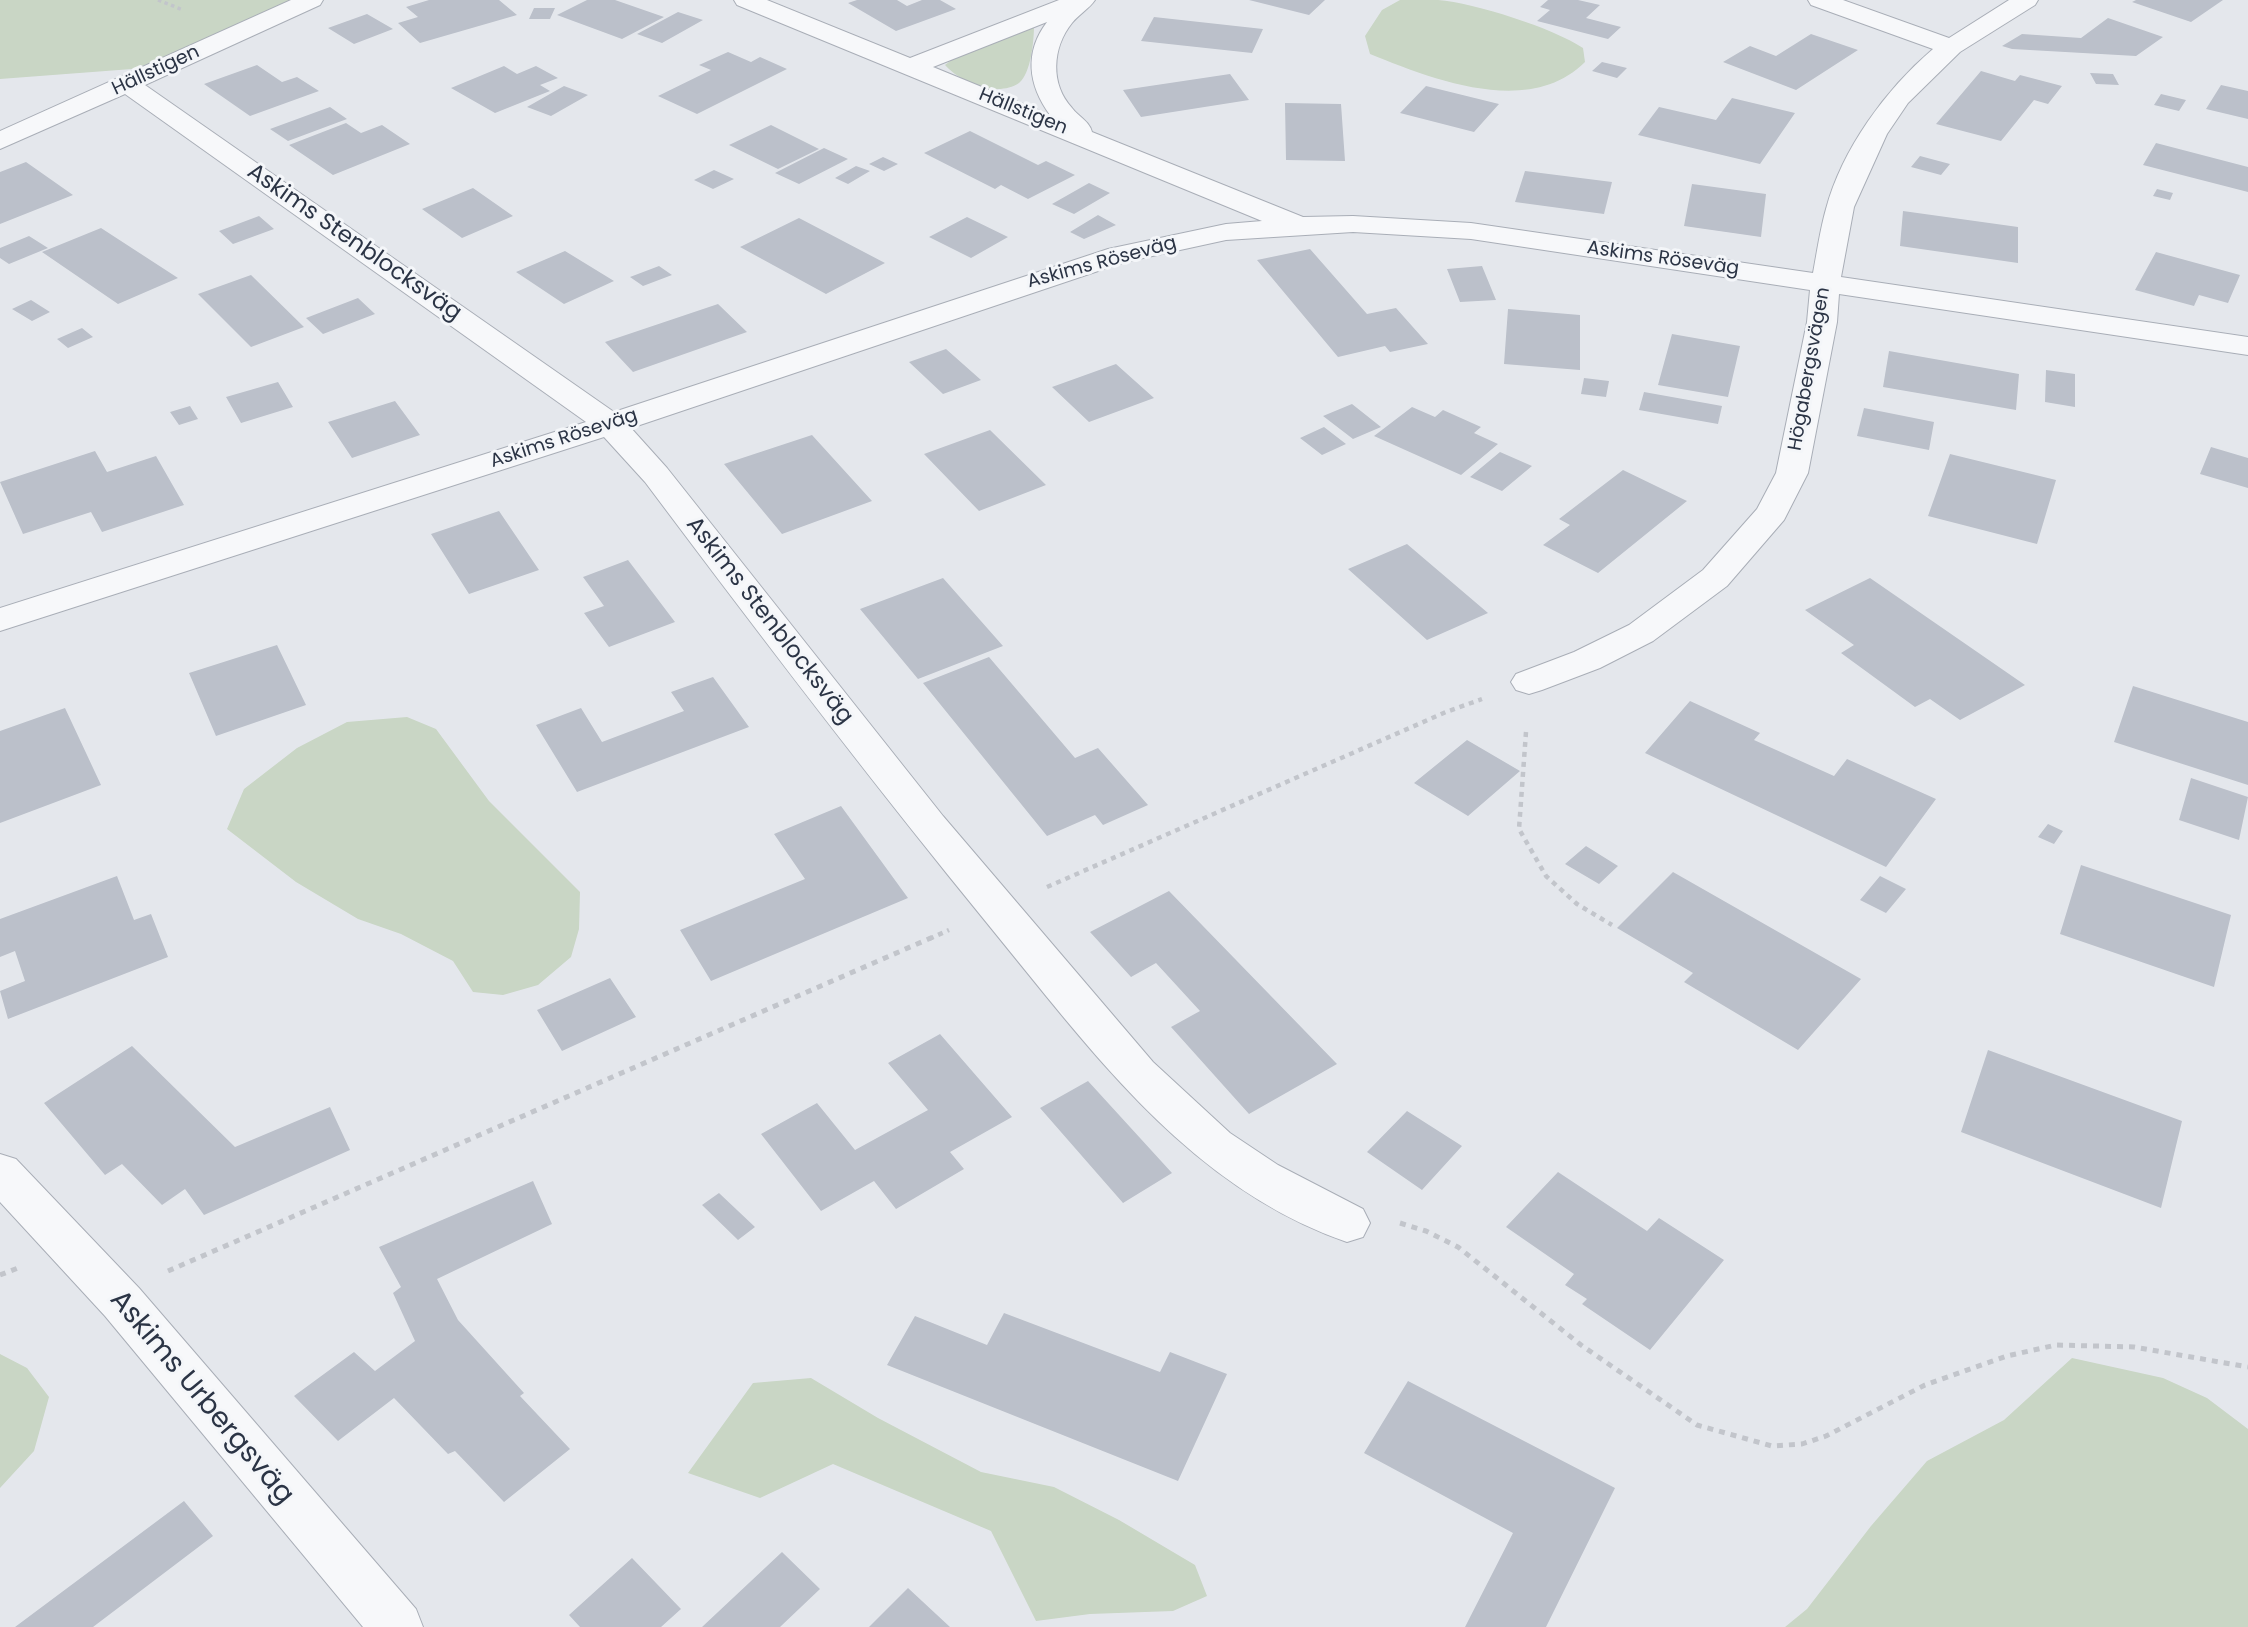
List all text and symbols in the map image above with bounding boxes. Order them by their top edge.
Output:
street label: Hällstigen [109,41,203,101]
street label: Hällstigen [975,84,1071,140]
street label: Askims Stenblocksväg [241,158,467,328]
street label: Askims Röseväg [1025,232,1179,294]
street label: Askims Röseväg [1585,237,1741,281]
street label: Högabergsvägen [1784,285,1836,453]
street label: Askims Röseväg [487,404,641,474]
street label: Askims Stenblocksväg [679,512,859,730]
street label: Askims Urbergsväg [102,1284,300,1512]

